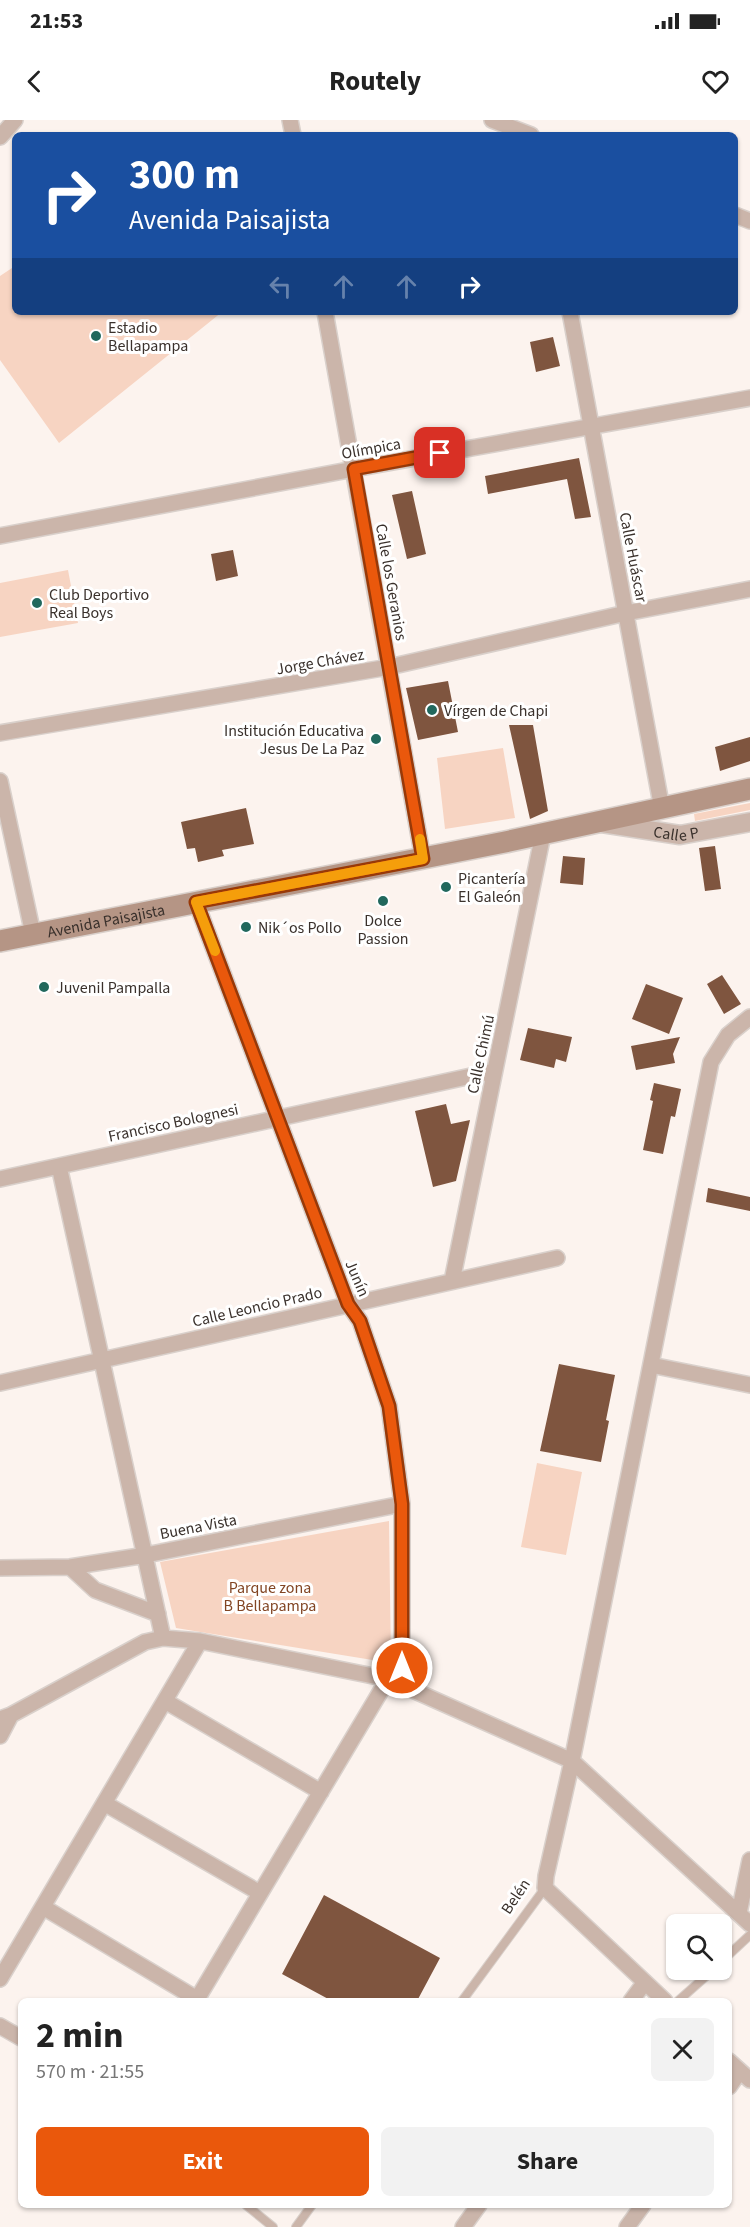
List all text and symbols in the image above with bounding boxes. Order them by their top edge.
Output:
text: 21:53 [30,5,83,37]
text: Routely [329,62,421,101]
icon: back [18,65,51,98]
icon: heart [699,65,732,98]
text: 300 m [129,145,240,205]
icon: right [30,156,108,234]
text: Avenida Paisajista [129,201,330,240]
icon: left [264,270,297,303]
icon: ahead [327,270,360,303]
icon: ahead [390,270,423,303]
icon: right [453,270,486,303]
place label: Estadio Bellapampa [108,317,188,357]
marker: Estadio Bellapampa [89,329,103,343]
pin [414,427,465,478]
street label: Olímpica [340,433,403,465]
icon: arrive [423,436,456,469]
street label: Calle Huáscar [614,510,653,604]
street label: Calle los Geranios [370,522,412,643]
place label: Club Deportivo Real Boys [49,584,149,624]
marker: Club Deportivo Real Boys [30,596,44,610]
street label: Jorge Chávez [275,643,366,681]
place label: Vírgen de Chapi [444,700,548,722]
marker: Vírgen de Chapi [425,703,439,717]
place label: Institución Educativa Jesus De La Paz [224,720,364,760]
marker: Institución Educativa Jesus De La Paz [369,732,383,746]
street label: Calle P [652,821,701,847]
place label: Picantería El Galeón [458,868,526,908]
marker: Picantería El Galeón [439,880,453,894]
marker: Dolce Passion [376,894,390,908]
street label: Avenida Paisajista [45,899,167,943]
place label: Dolce Passion [357,910,409,950]
place label: Nik´os Pollo [258,917,342,939]
marker: Nik´os Pollo [239,920,253,934]
place label: Juvenil Pampalla [56,977,170,999]
marker: Juvenil Pampalla [37,980,51,994]
street label: Calle Chimú [462,1013,500,1096]
street label: Francisco Bolognesi [106,1098,240,1148]
street label: Junín [340,1257,375,1300]
street label: Calle Leoncio Prado [190,1281,324,1333]
street label: Buena Vista [158,1509,238,1545]
park label: Parque zona B Bellapampa [224,1577,316,1617]
position arrow [370,1636,434,1700]
street label: Belén [496,1875,536,1919]
map controls [666,1914,732,1980]
button: search [666,1914,732,1980]
text: 2 min [36,2010,124,2061]
button: close [651,2018,714,2081]
text: 570 m · 21:55 [36,2058,144,2086]
button: Exit [36,2127,369,2196]
button: Share [381,2127,714,2196]

